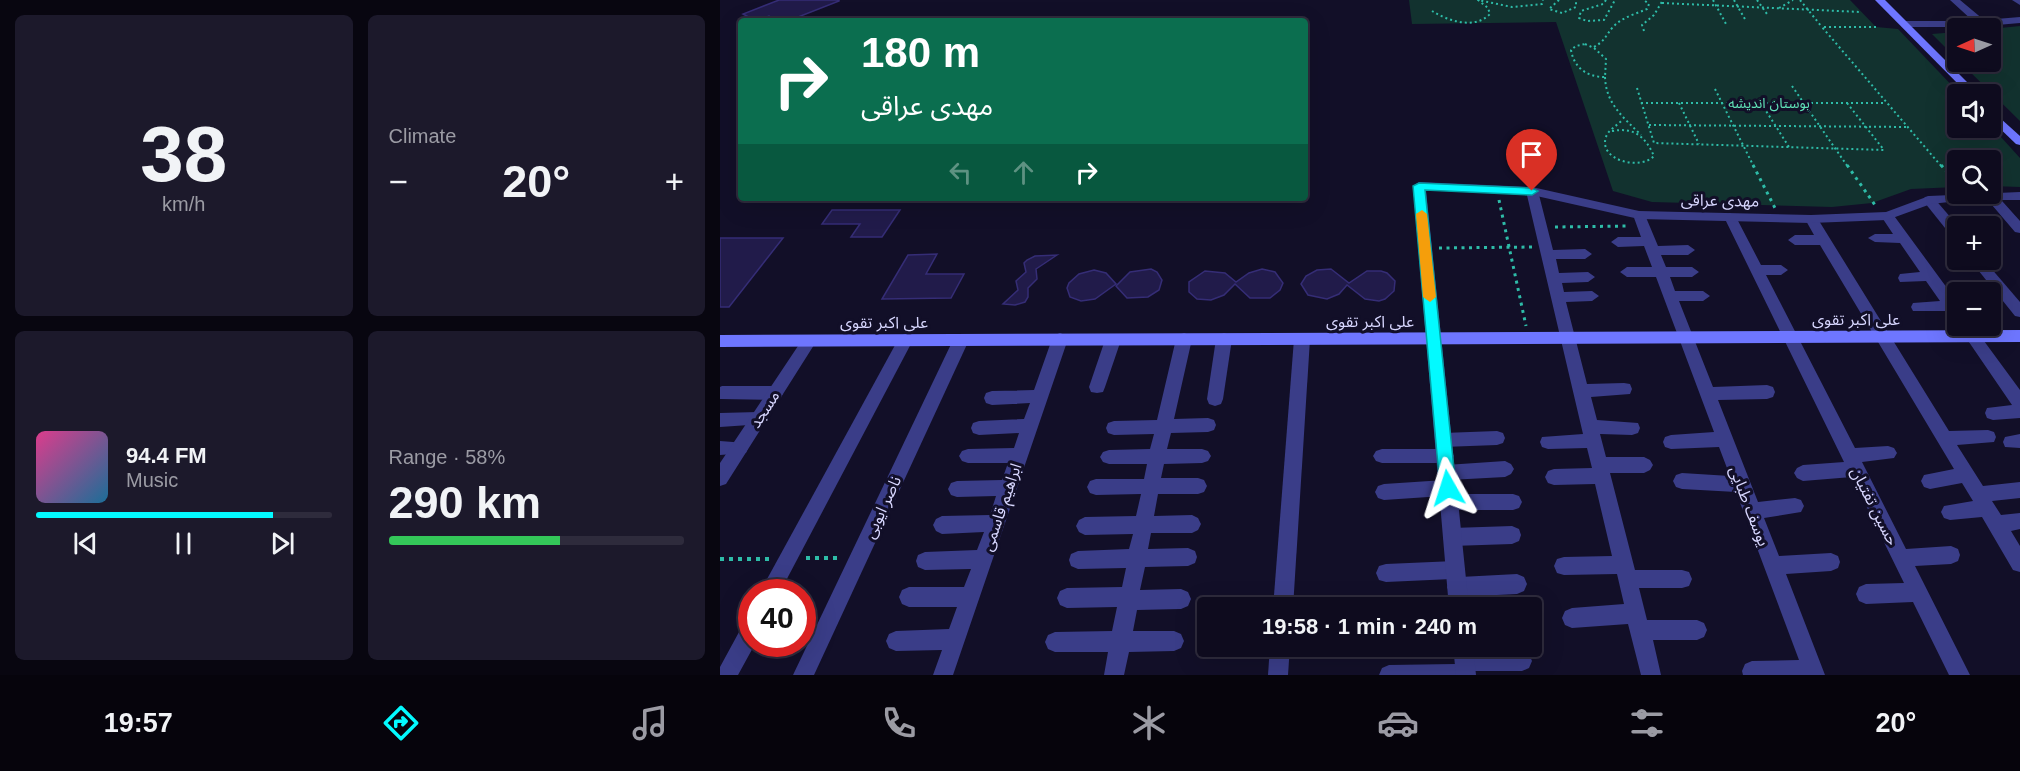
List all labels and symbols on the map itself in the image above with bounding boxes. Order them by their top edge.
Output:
north arrow [1947,18,2001,72]
park label: بوستان اندیشه [1728,95,1810,112]
pin [1506,129,1557,191]
street label: مهدی عراقی [1681,191,1759,211]
street label: علی اکبر تقوی [1812,311,1900,329]
street label: علی اکبر تقوی [1326,313,1414,331]
street label: علی اکبر تقوی [840,314,928,332]
street label: مسجد [746,388,783,431]
position arrow [1416,456,1480,520]
street label: ابراهیم قاسمی [978,461,1028,555]
street label: یوسف طبایی [1726,464,1773,549]
street label: حسین تفتیان [1847,464,1902,549]
street label: ناصر ایوبی [861,474,905,541]
speed limit sign: 40 [738,579,816,657]

